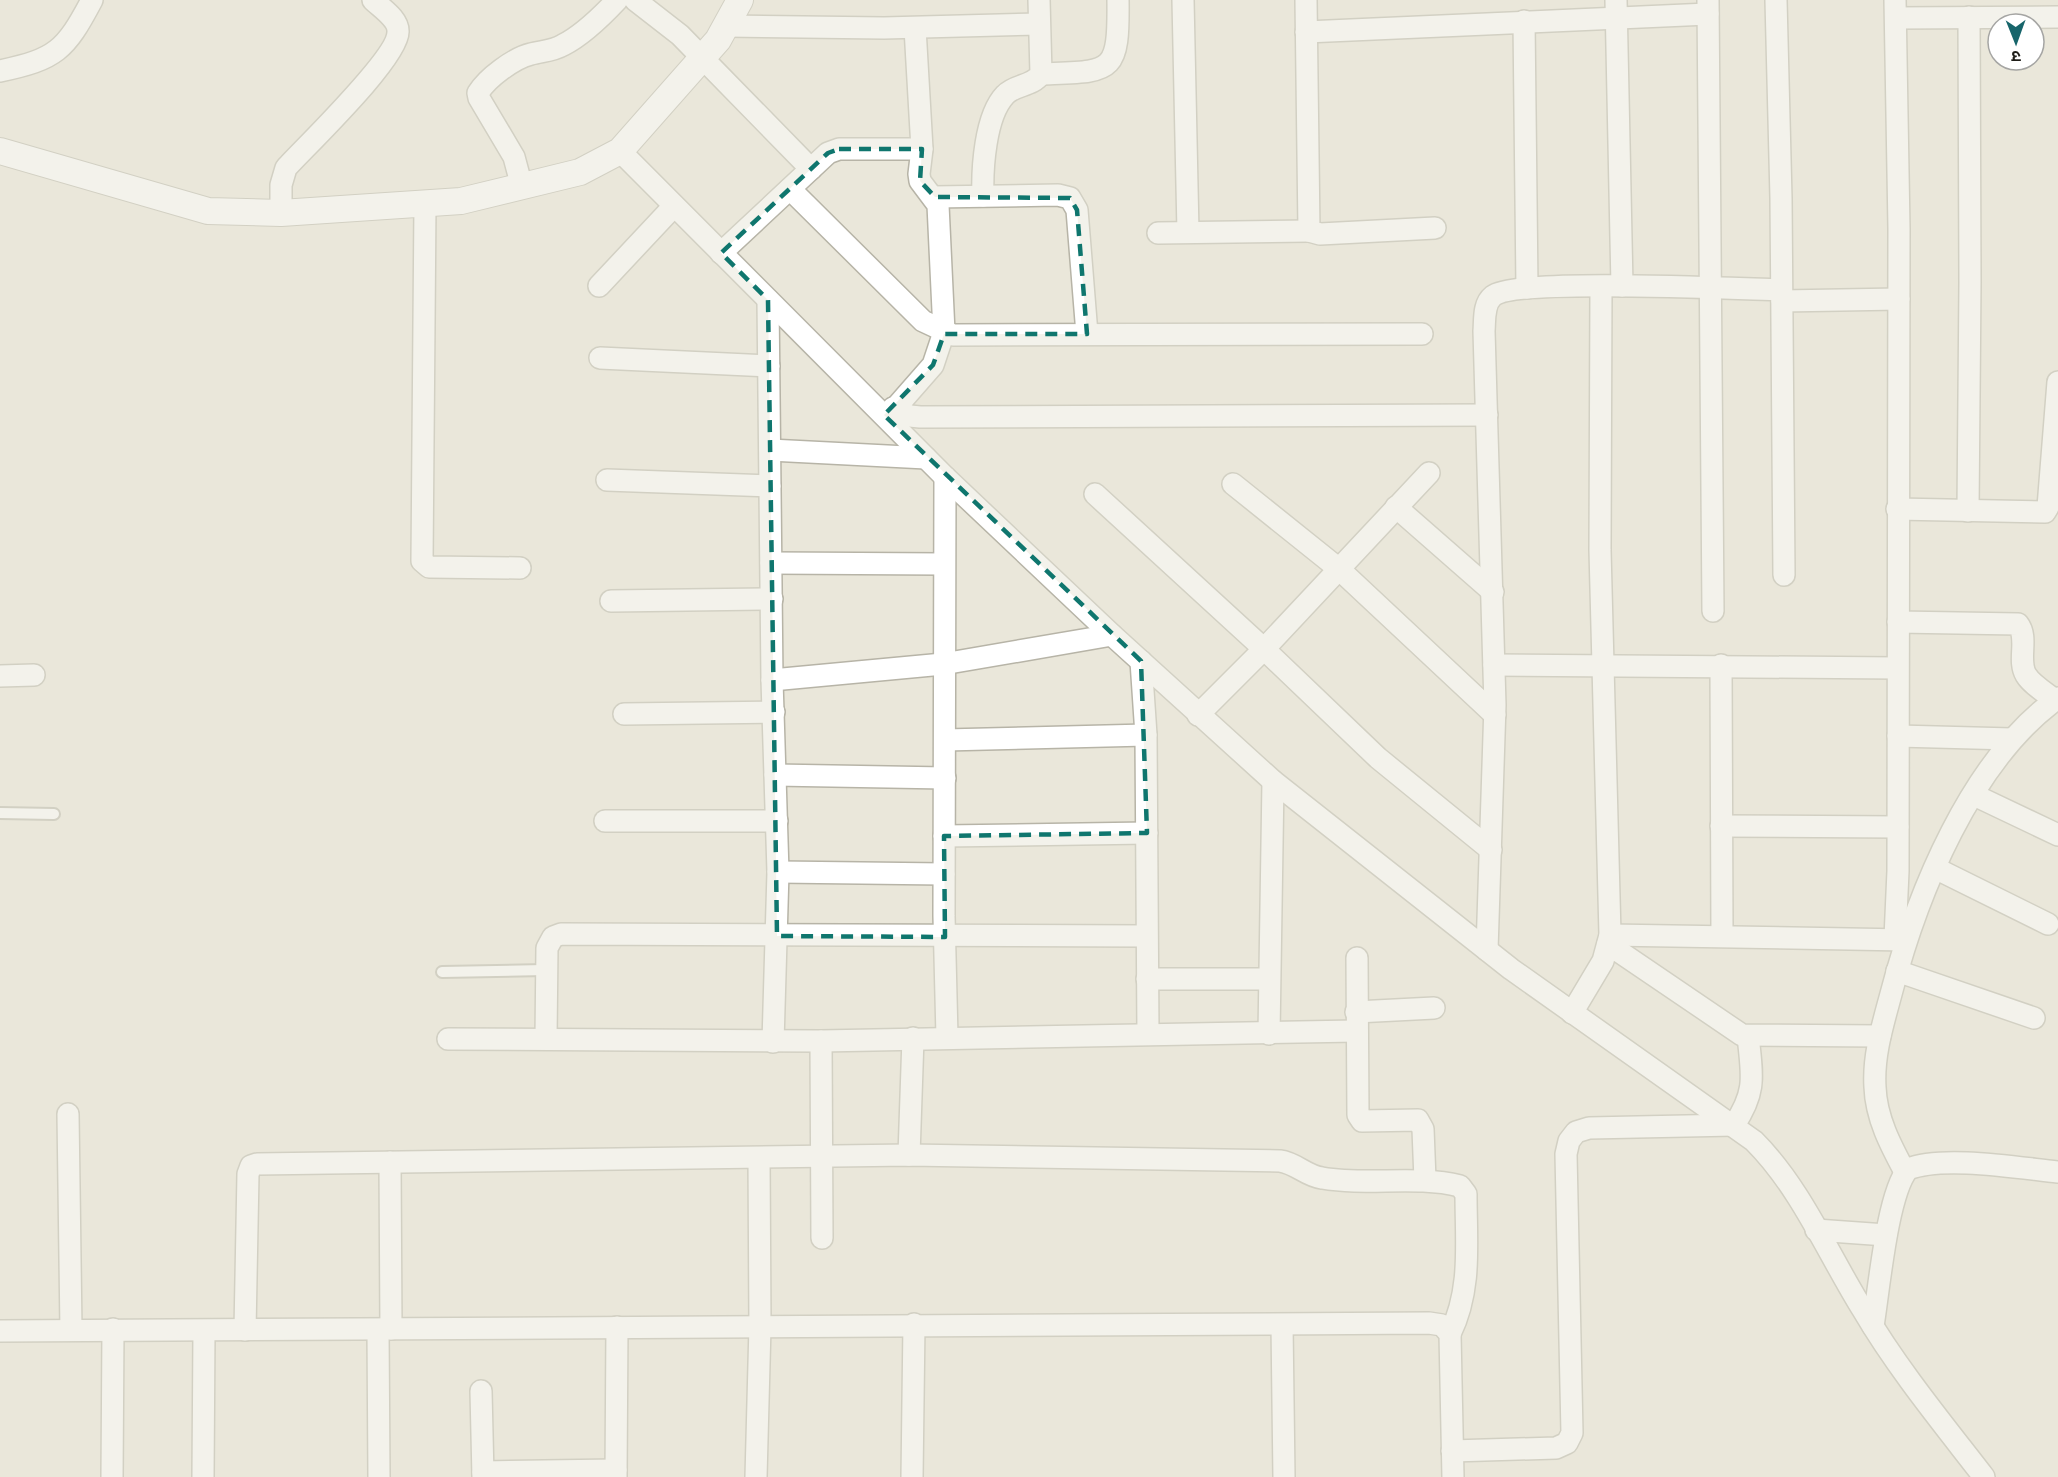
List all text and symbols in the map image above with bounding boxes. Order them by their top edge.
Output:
north arrow [1986,12,2046,72]
text: उ [2011,46,2021,68]

